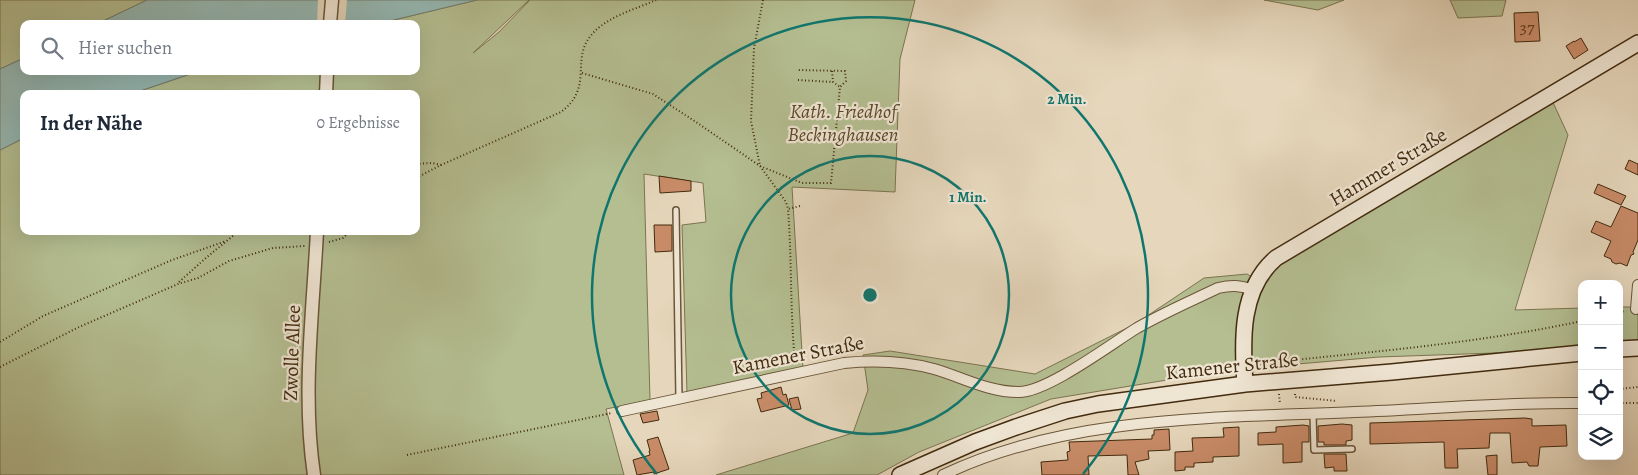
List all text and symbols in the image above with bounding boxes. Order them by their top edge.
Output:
house number: 37 [1519,15,1535,39]
search box [20,20,420,75]
icon: search [38,34,66,62]
text: Hier suchen [78,35,172,61]
text: 2 Min. [1047,89,1087,109]
park label: Kath. Friedhof Beckinghausen [788,98,900,148]
text: In der Nähe [40,109,142,137]
text: 0 Ergebnisse [317,112,400,134]
street label: Hammer Straße [1324,121,1452,213]
text: 1 Min. [949,187,987,207]
map controls [1578,280,1623,460]
button: + [1578,280,1623,325]
centre of rings [861,286,879,304]
street label: Zwolle Allee [277,304,307,402]
button: − [1578,325,1623,370]
street label: Kamener Straße [730,329,866,381]
street label: Kamener Straße [1164,346,1300,386]
button: locate [1578,370,1623,415]
button: layers [1578,415,1623,460]

